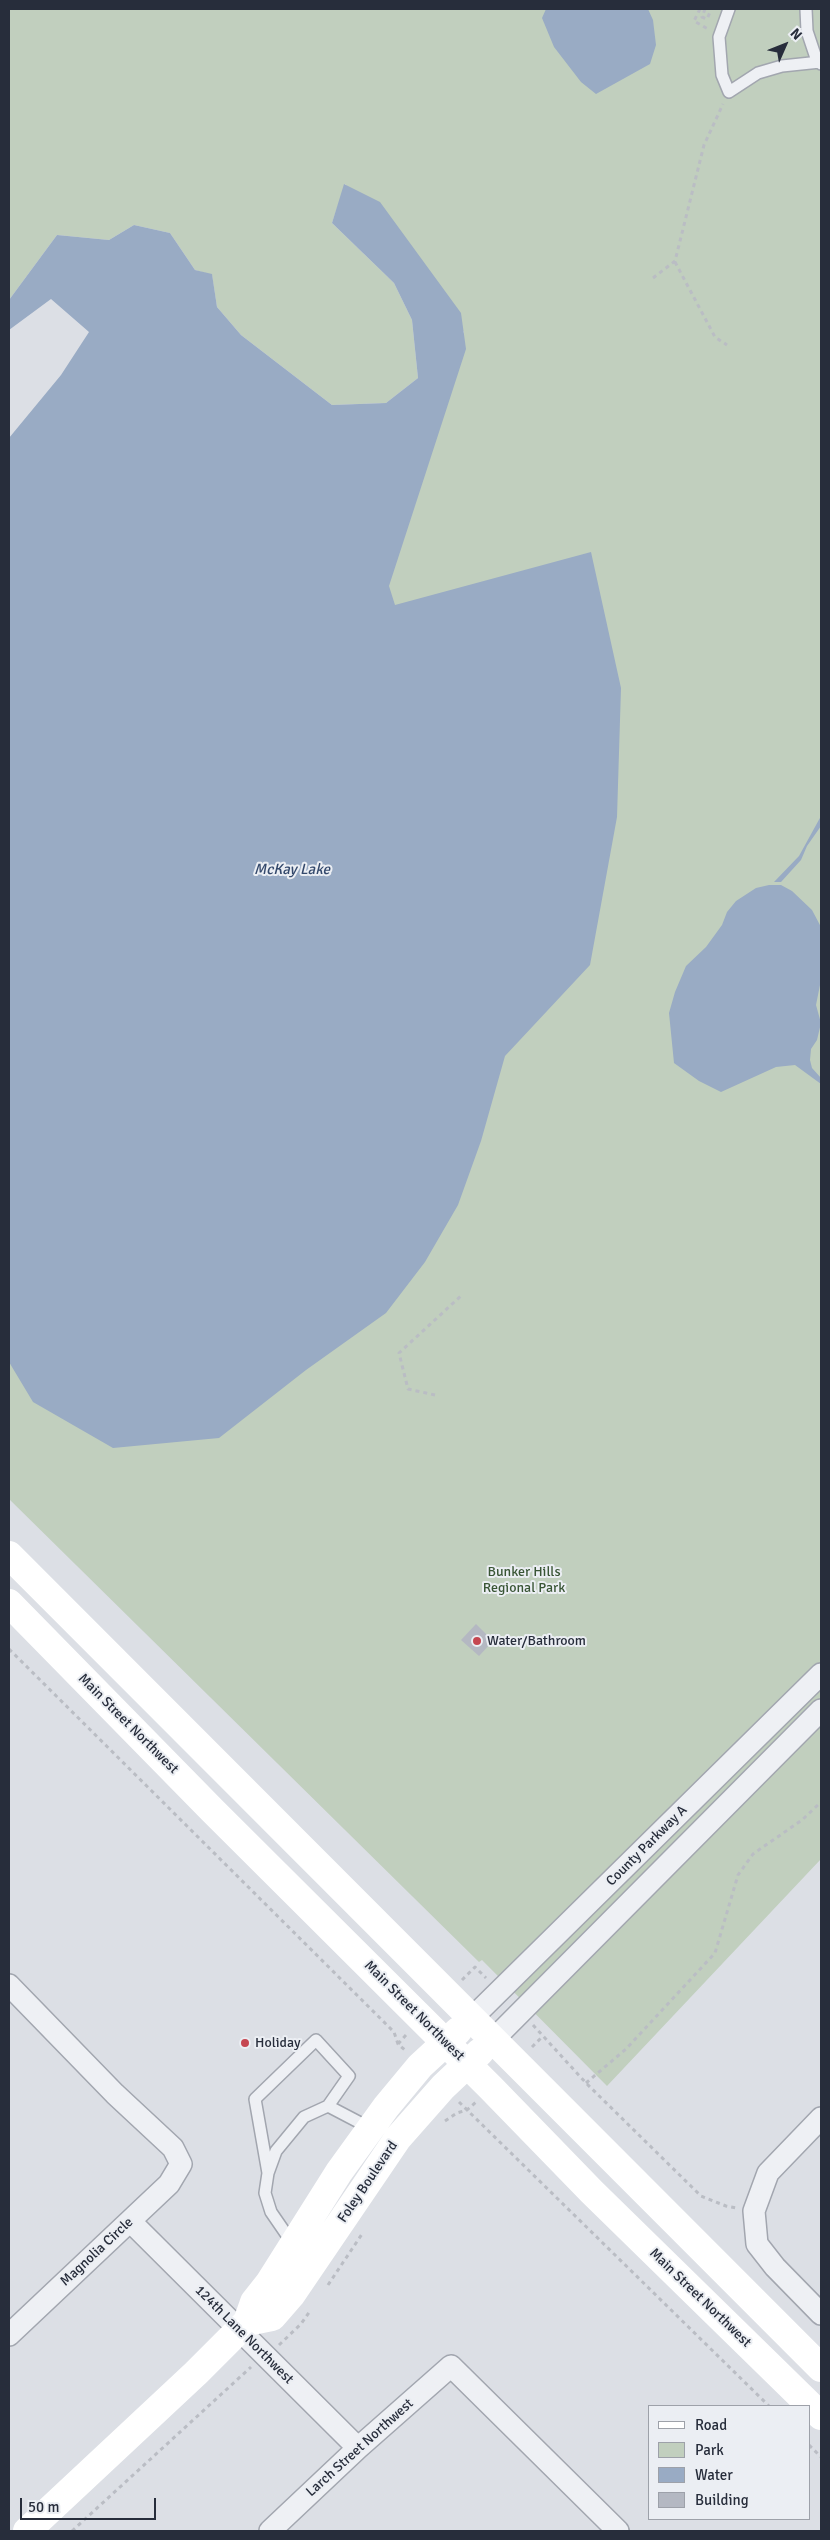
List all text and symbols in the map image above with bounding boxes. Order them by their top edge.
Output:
north arrow [760,20,810,70]
text: N [787,25,806,44]
water label: McKay Lake [254,861,330,879]
park label: Bunker Hills Regional Park [483,1564,565,1596]
place label: Water/Bathroom [487,1633,586,1649]
marker: Water/Bathroom [471,1635,483,1647]
street label: Main Street Northwest [74,1670,182,1778]
street label: County Parkway A [603,1802,691,1890]
street label: Main Street Northwest [360,1957,468,2065]
place label: Holiday [255,2035,300,2051]
marker: Holiday [239,2037,251,2049]
street label: Foley Boulevard [335,2138,401,2226]
street label: Magnolia Circle [57,2214,137,2290]
street label: Main Street Northwest [646,2245,754,2351]
street label: 124th Lane Northwest [191,2282,297,2388]
street label: Larch Street Northwest [303,2395,417,2501]
legend [648,2405,810,2520]
text: Road [695,2416,727,2434]
text: Park [695,2441,724,2459]
text: Water [695,2466,733,2484]
scale bar [22,2488,159,2520]
text: Building [695,2491,749,2509]
text: 50 m [28,2498,59,2516]

